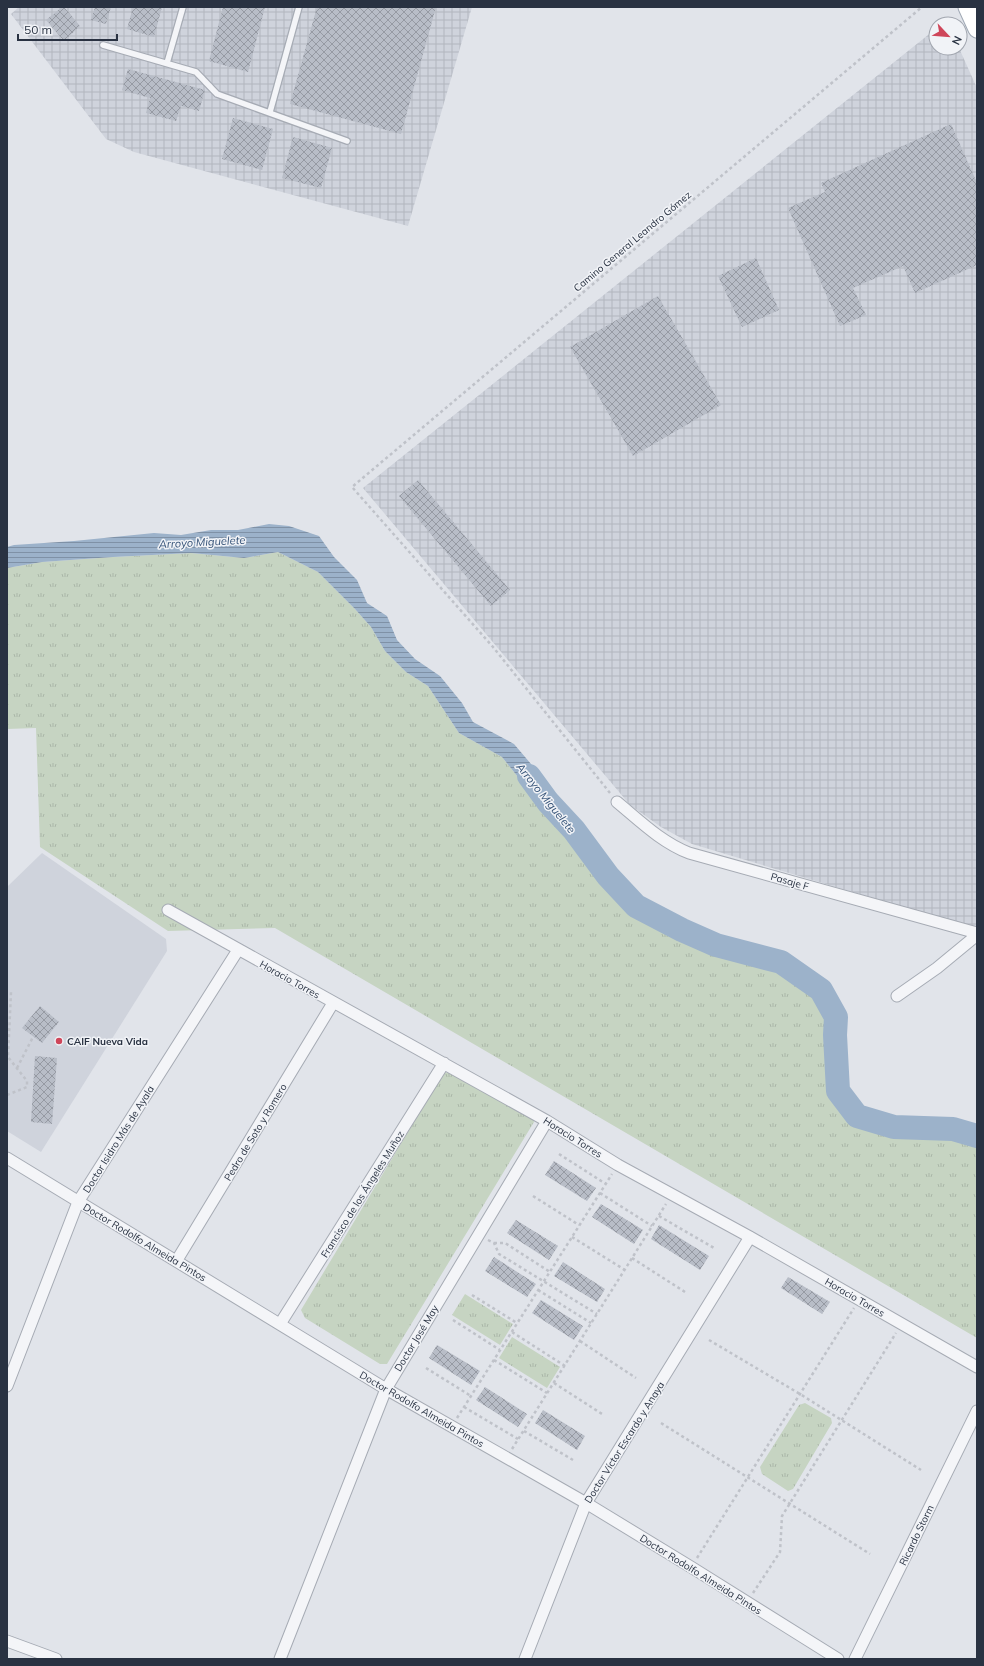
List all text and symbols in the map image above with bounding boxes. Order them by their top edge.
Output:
scale bar [18,16,117,42]
north arrow [928,16,968,56]
text: 50 m [24,22,52,37]
text: N [949,34,965,47]
street label: Camino General Leandro Gómez [571,188,694,294]
water label: Arroyo Miguelete [157,533,246,551]
water label: Arroyo Miguelete [513,759,579,836]
street label: Pasaje F [769,870,811,893]
street label: Horacio Torres [257,957,322,1001]
place label: CAIF Nueva Vida [67,1035,148,1048]
marker: CAIF Nueva Vida [54,1036,64,1046]
street label: Pedro de Soto y Romero [221,1081,290,1183]
street label: Doctor Isidro Más de Ayala [80,1083,157,1195]
street label: Horacio Torres [541,1114,605,1161]
street label: Francisco de los Ángeles Muñoz [318,1128,407,1260]
street label: Doctor Rodolfo Almeida Pintos [81,1200,209,1284]
street label: Horacio Torres [822,1275,887,1320]
street label: Doctor José May [391,1302,442,1374]
street label: Doctor Rodolfo Almeida Pintos [357,1368,486,1450]
street label: Doctor Víctor Escardo y Anaya [582,1379,667,1506]
street label: Ricardo Storm [896,1503,937,1568]
street label: Doctor Rodolfo Almeida Pintos [637,1531,764,1617]

